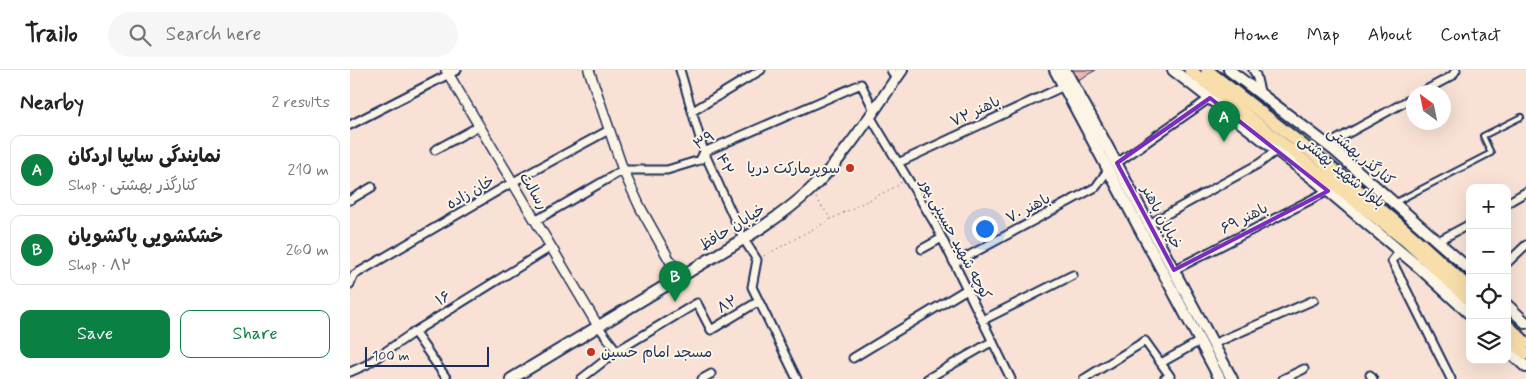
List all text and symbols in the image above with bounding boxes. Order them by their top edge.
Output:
search box [108,12,458,57]
text: Trailo [25,19,78,50]
icon: search [126,21,154,49]
text: Search here [166,22,261,47]
text: Home [1234,23,1279,47]
text: Map [1307,23,1340,47]
text: About [1368,23,1412,47]
text: Contact [1440,23,1501,47]
north arrow [1406,85,1451,130]
text: Nearby [20,89,84,117]
text: 2 results [272,92,330,113]
street label: باهنر ۷۲ [947,92,1004,132]
pin: A [1208,101,1240,142]
street label: کنارگذر بهشتی [1322,123,1398,191]
street label: ۳۹ [690,127,719,155]
street label: بلوار شهید بهشتی [1294,131,1389,213]
text: نمایندگی سایپا اردکان [68,144,221,169]
street label: ۴۲ [711,151,738,178]
place label: سوپرمارکت دریا [747,159,840,179]
text: A [32,160,42,181]
text: 210 m [288,160,329,181]
marker: سوپرمارکت دریا [844,162,856,174]
street label: رسالت [514,169,552,214]
street label: خان زاده [443,171,498,215]
text: Shop · کنارگذر بهشتی [68,175,198,196]
street label: کوچه شهید حسینی ‍پور [914,175,995,303]
street label: خیابان باهنر [1135,180,1186,253]
map controls [1466,184,1511,364]
button: + [1466,184,1511,229]
street label: باهنر ۷۰ [1003,189,1054,229]
street label: باهنر ۶۹ [1217,198,1272,239]
street label: خیابان حافظ [696,200,769,256]
your location [972,216,998,242]
text: خشکشویی پاکشویان [68,224,223,249]
button: − [1466,229,1511,274]
text: B [32,240,42,261]
text: 260 m [286,240,329,261]
text: Shop · ۸۲ [68,255,132,276]
pin: B [659,261,691,302]
button: locate [1466,274,1511,319]
street label: ۱۶ [432,287,455,311]
street label: ۸۲ [714,291,742,319]
button: Save [20,310,170,358]
button: Share [180,310,330,358]
button: layers [1466,319,1511,364]
place label: مسجد امام حسین [601,343,712,363]
scale bar [365,344,489,367]
marker: مسجد امام حسین [585,346,597,358]
text: 100 m [372,347,410,365]

